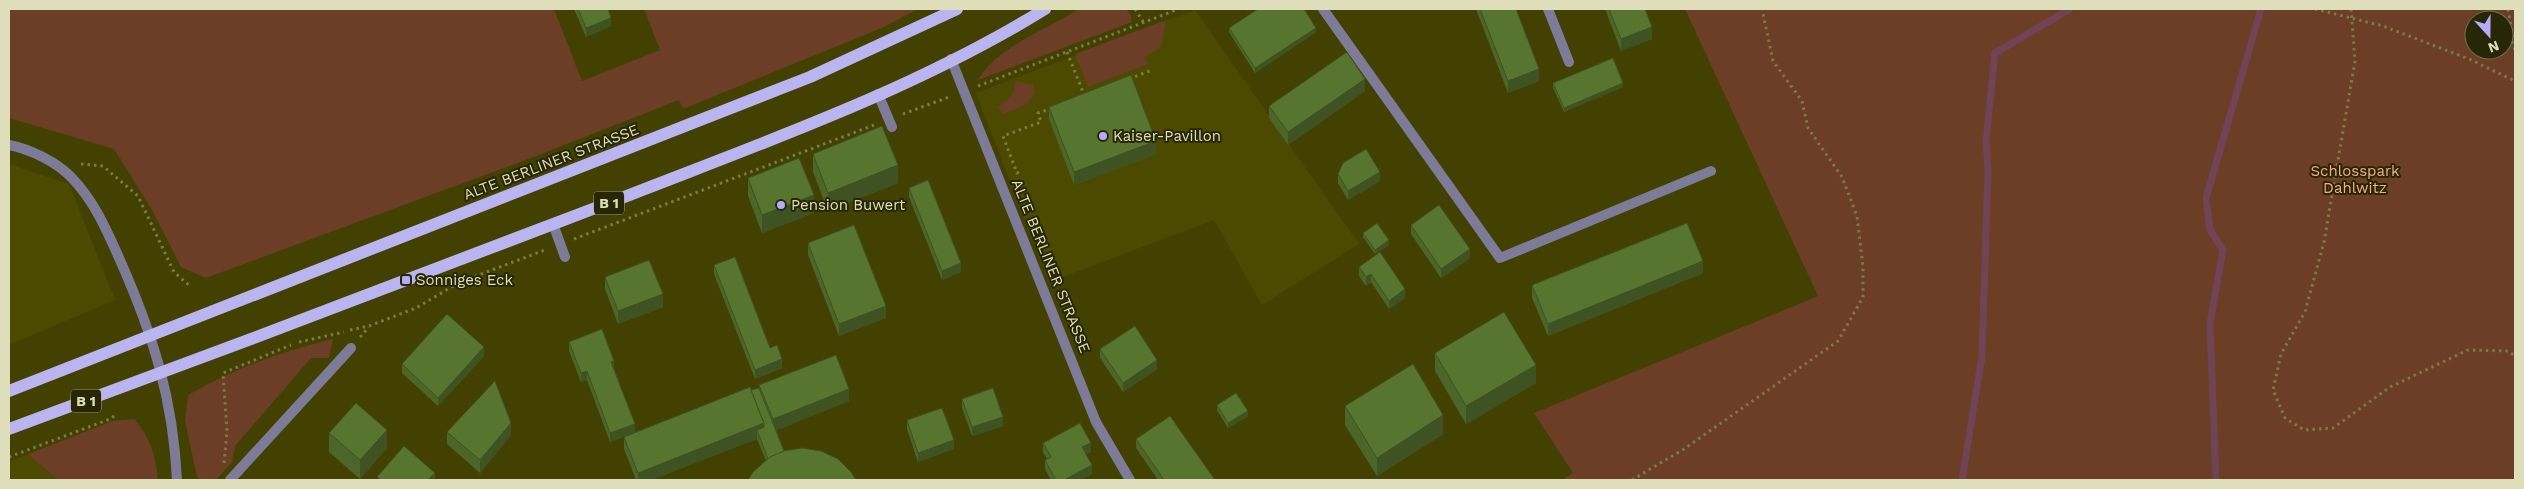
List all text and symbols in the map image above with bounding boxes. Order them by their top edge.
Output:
north arrow [2464,10,2514,60]
text: N [2486,38,2501,56]
street label: ALTE BERLINER STRASSE [461,120,641,204]
place label: Kaiser-Pavillon [1113,127,1221,145]
marker: Kaiser-Pavillon [1097,130,1109,142]
park label: Schlosspark Dahlwitz [2310,162,2400,197]
street label: ALTE BERLINER STRASSE [1008,176,1094,356]
road number: B 1 [594,192,624,214]
place label: Pension Buwert [791,196,906,214]
marker: Pension Buwert [775,199,787,211]
place label: Sonniges Eck [416,271,514,289]
marker: Sonniges Eck [400,274,412,286]
road number: B 1 [71,390,101,412]

